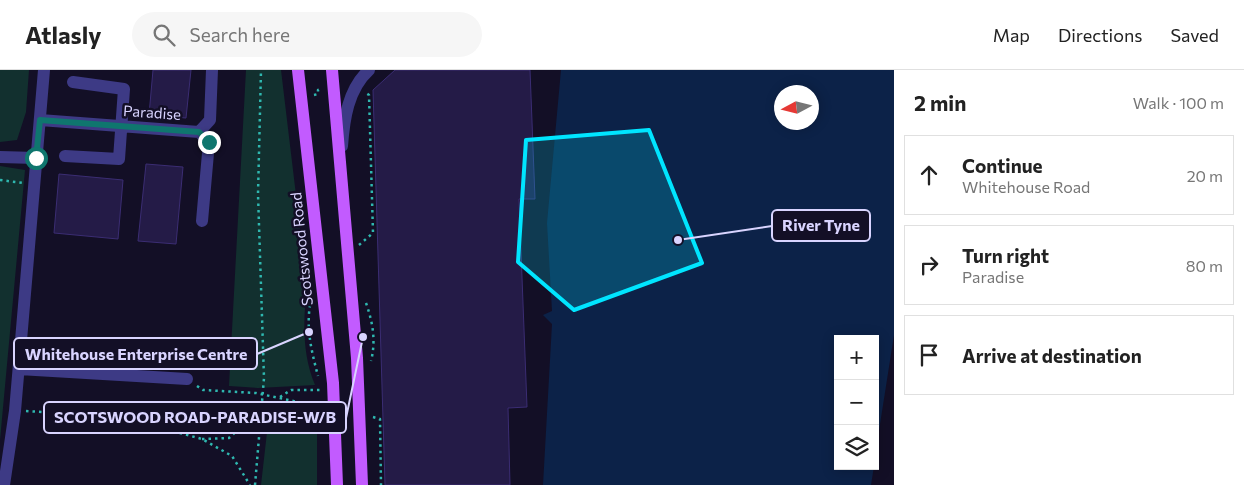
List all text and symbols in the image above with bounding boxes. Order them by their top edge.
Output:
search box [132,12,482,57]
text: Atlasly [25,20,102,49]
icon: search [150,21,178,49]
text: Search here [190,23,290,46]
text: Map [993,24,1030,46]
text: Directions [1058,24,1142,46]
text: Saved [1170,24,1219,46]
north arrow [774,85,819,130]
text: 2 min [914,90,966,115]
text: Walk · 100 m [1133,93,1224,112]
street label: Paradise [122,101,182,123]
route end [198,131,221,154]
route start [25,147,48,170]
text: Continue [962,154,1042,177]
icon: ahead [915,161,943,189]
text: 20 m [1187,166,1223,185]
text: Whitehouse Road [962,177,1090,196]
street label: Scotswood Road [286,191,316,307]
callout: River Tyne [772,210,870,241]
text: River Tyne [782,215,860,234]
text: Turn right [962,244,1049,267]
icon: right [915,251,943,279]
text: 80 m [1186,256,1223,275]
text: Paradise [962,267,1024,286]
map controls [834,335,879,470]
button: + [834,335,879,380]
callout: Whitehouse Enterprise Centre [14,338,257,369]
icon: arrive [915,341,943,369]
text: Whitehouse Enterprise Centre [25,344,247,363]
text: Arrive at destination [962,344,1142,367]
button: − [834,380,879,425]
callout: SCOTSWOOD ROAD-PARADISE-W/B [44,402,346,433]
text: SCOTSWOOD ROAD-PARADISE-W/B [54,407,336,426]
button: layers [834,425,879,470]

